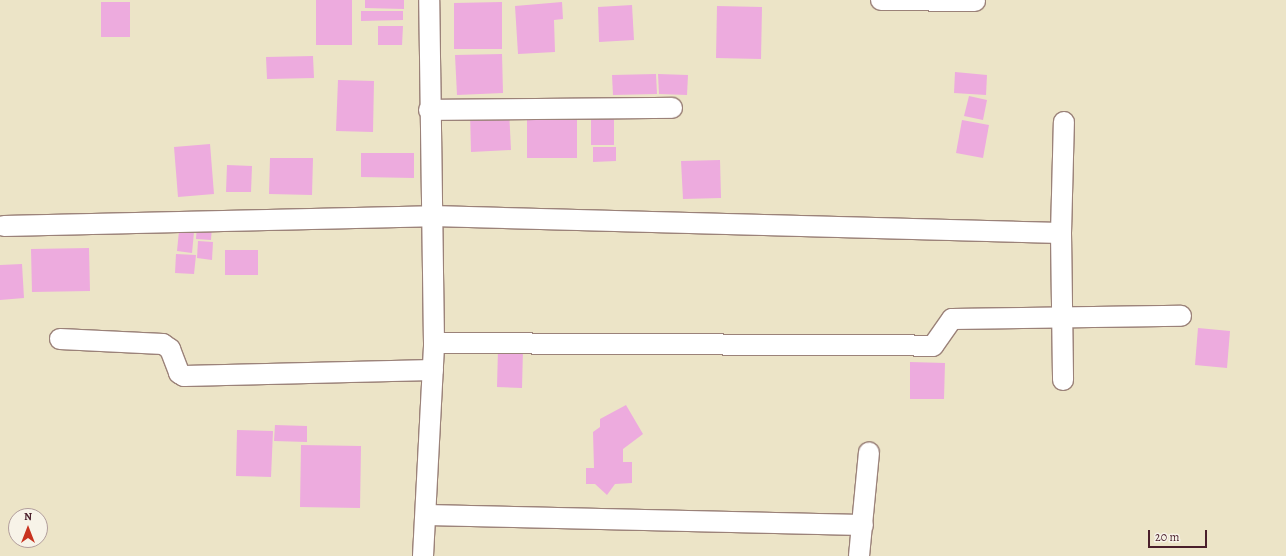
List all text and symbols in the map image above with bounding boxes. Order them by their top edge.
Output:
north arrow [8,508,48,548]
text: N [24,509,32,524]
scale bar [1150,522,1209,548]
text: 20 m [1155,529,1179,545]

